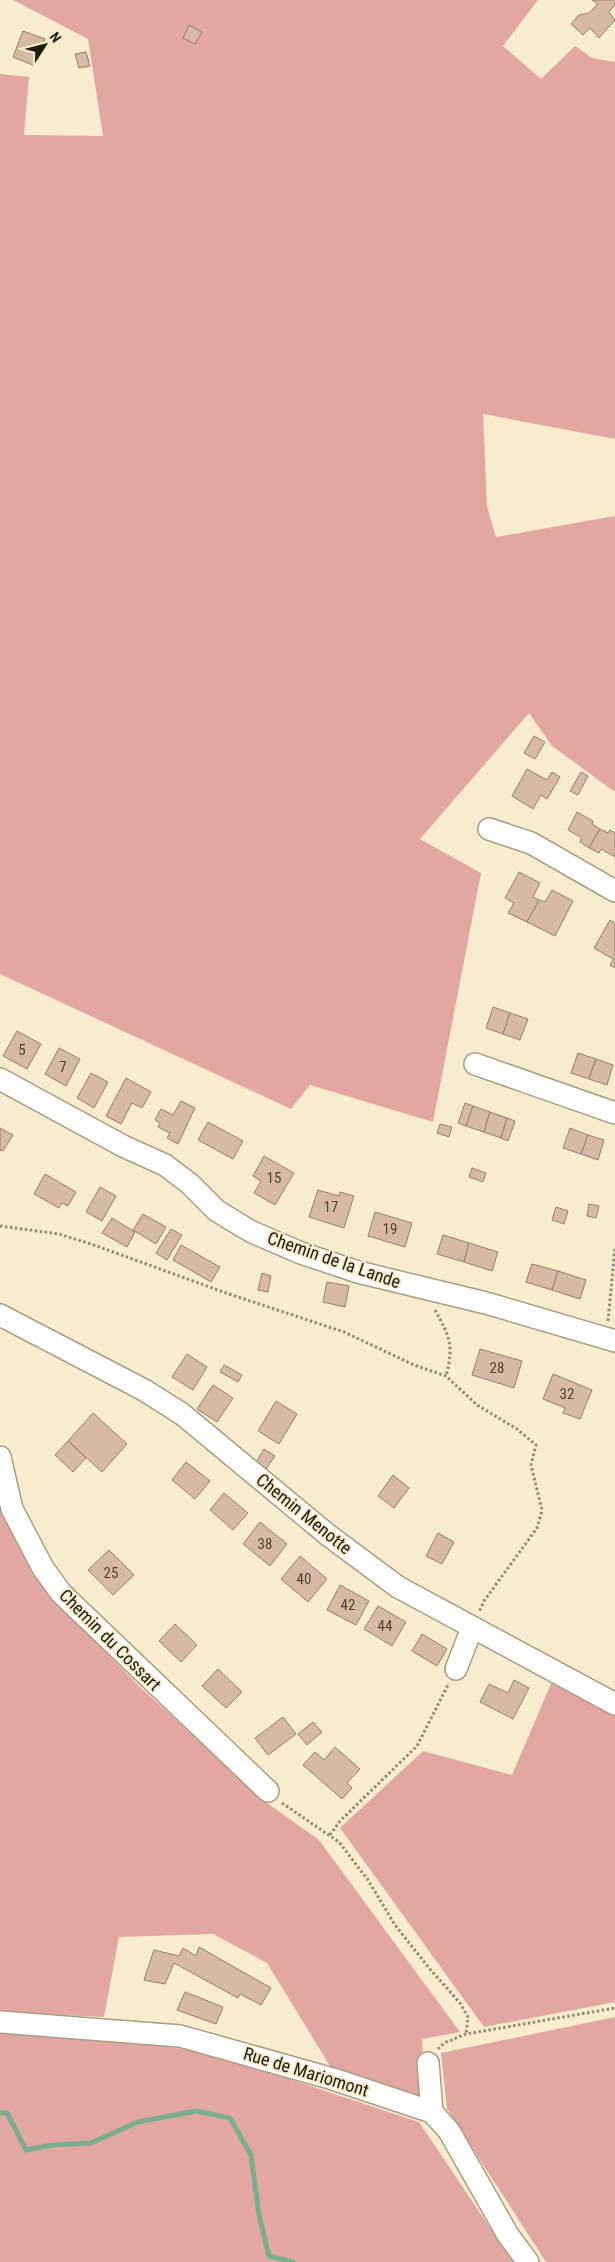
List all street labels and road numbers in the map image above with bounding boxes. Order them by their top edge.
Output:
street label: Chemin de la Lande [265,1227,404,1292]
street label: Chemin Menotte [252,1469,356,1559]
street label: Chemin du Cossart [55,1584,166,1695]
street label: Rue de Mariomont [241,2043,371,2101]

